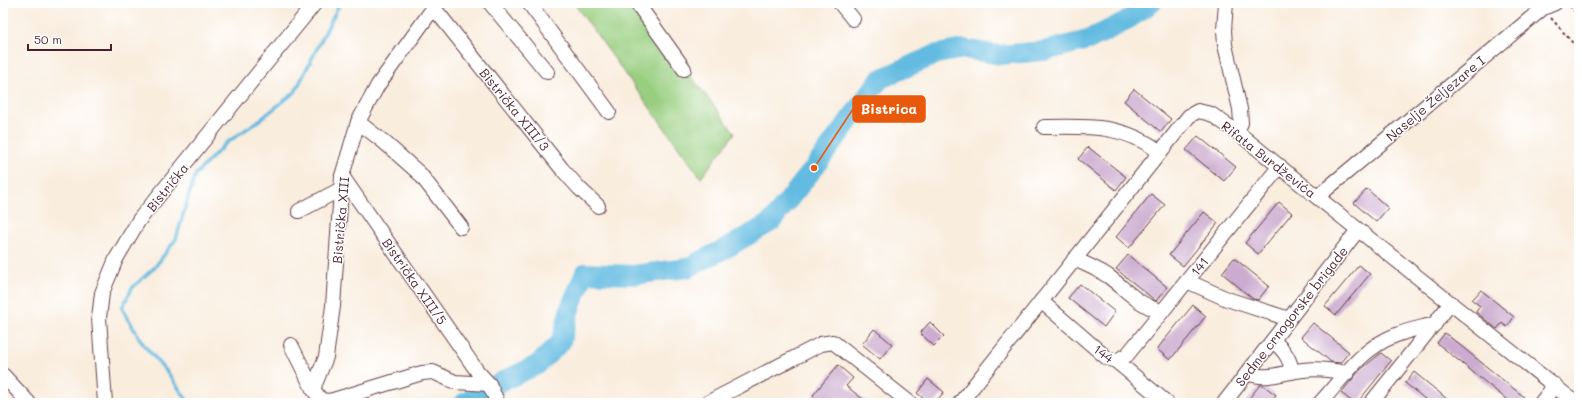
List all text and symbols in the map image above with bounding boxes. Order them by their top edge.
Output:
scale bar [28,26,111,52]
text: 50 m [34,31,62,47]
street label: Naselje Željezare I [1382,51,1488,144]
street label: Bistrička XIII/3 [476,64,554,154]
callout: Bistrica [853,96,925,122]
text: Bistrica [861,99,918,118]
street label: Rifata Burdževića [1218,117,1320,201]
street label: Bistrička [142,159,192,215]
street label: Bistrička XIII [328,176,352,264]
street label: Bistrička XIII/5 [379,235,451,327]
street label: Sedme crnogorske brigade [1231,243,1351,389]
street label: 141 [1186,253,1212,279]
street label: 144 [1090,340,1118,366]

